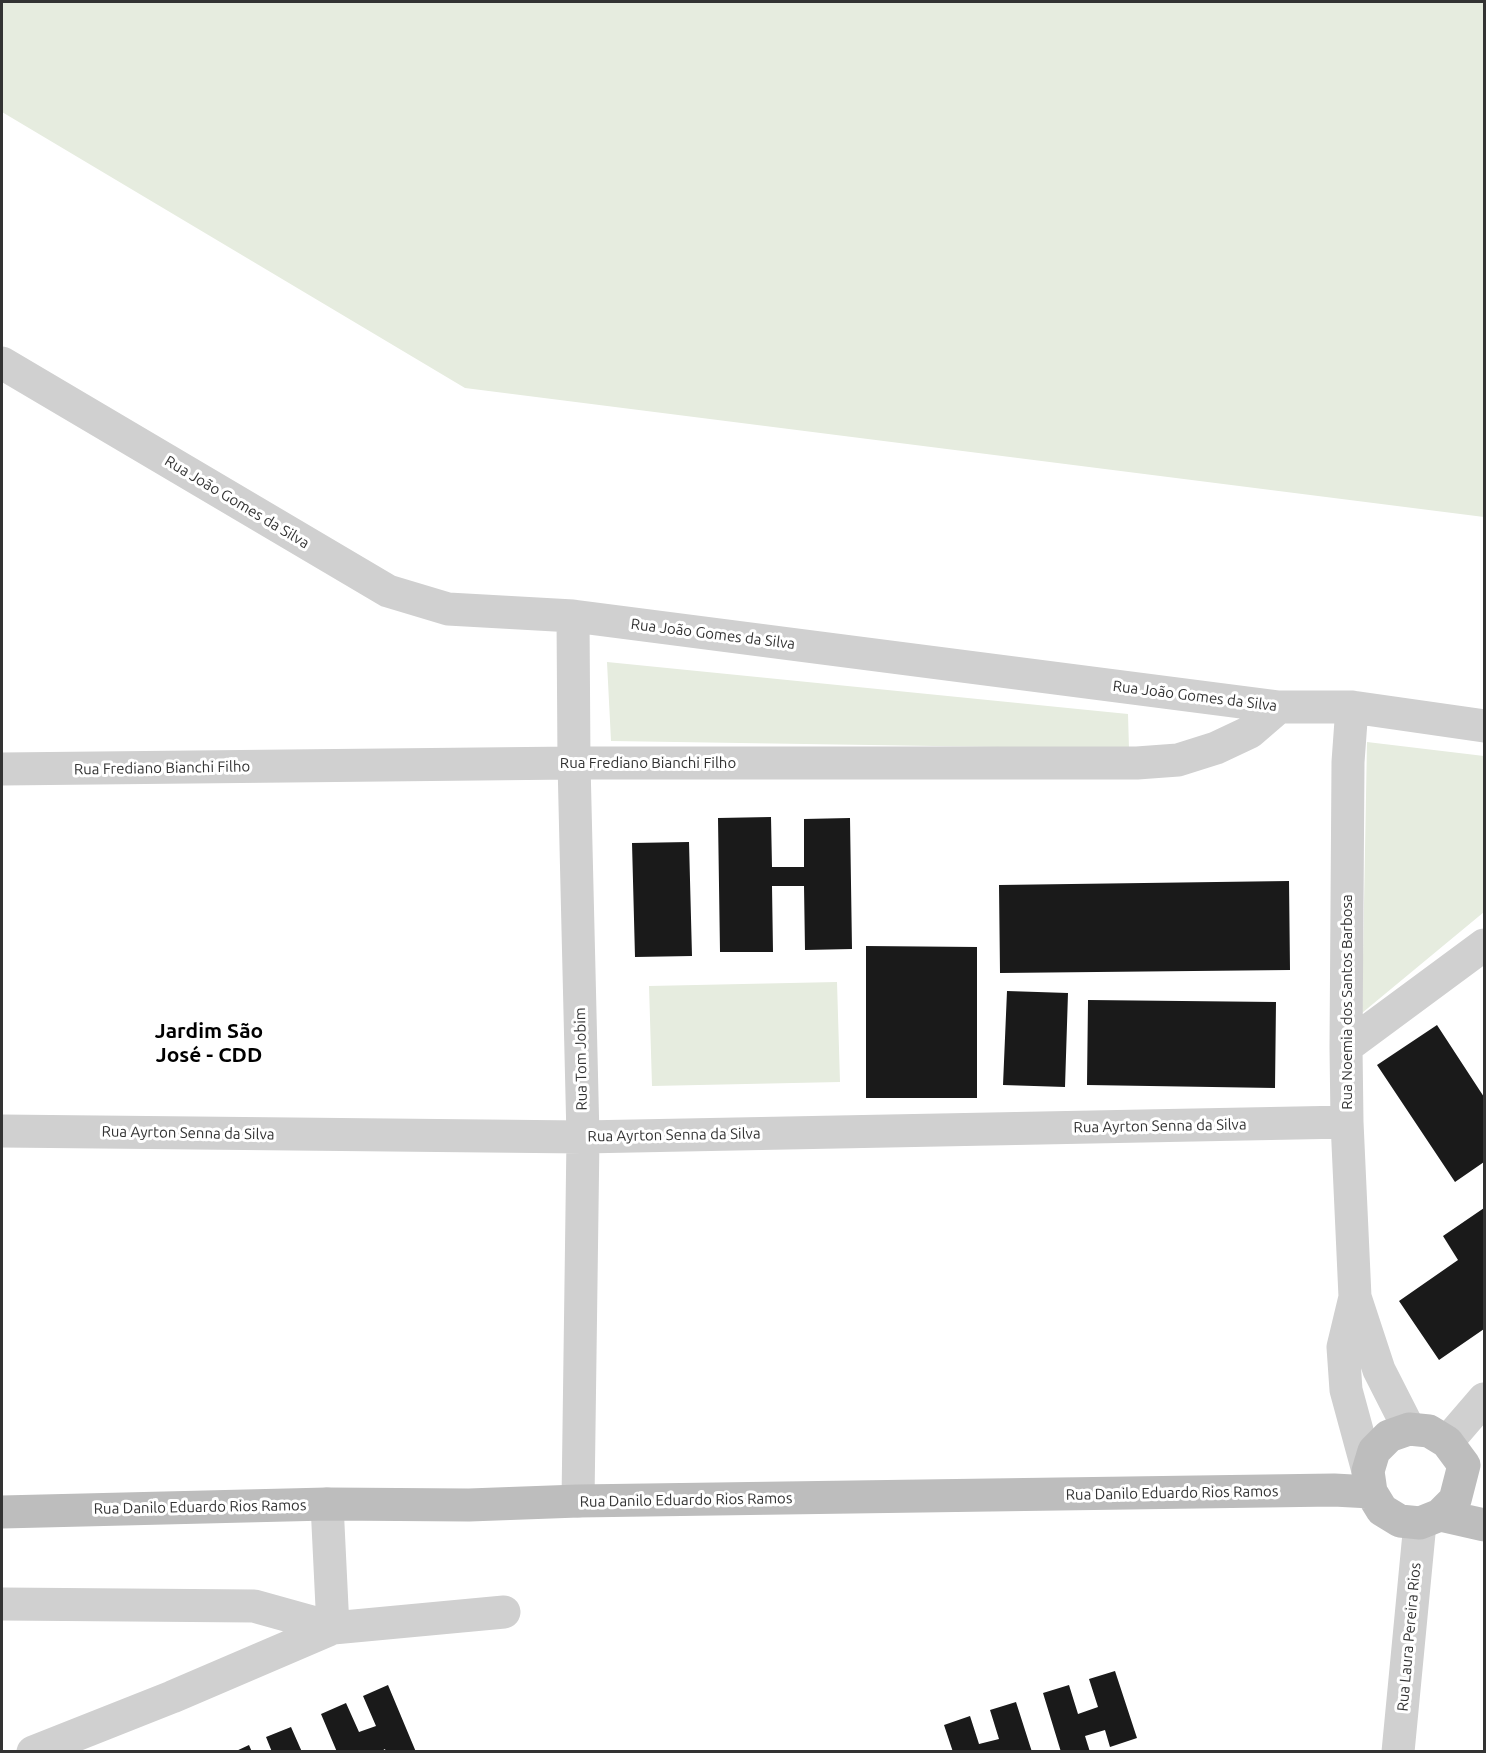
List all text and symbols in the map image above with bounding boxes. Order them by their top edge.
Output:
street label: Rua João Gomes da Silva [161,452,313,552]
street label: Rua João Gomes da Silva [630,615,796,653]
street label: Rua João Gomes da Silva [1112,677,1278,715]
street label: Rua Frediano Bianchi Filho [560,754,736,772]
street label: Rua Frediano Bianchi Filho [74,757,250,779]
street label: Rua Noemia dos Santos Barbosa [1338,894,1356,1110]
street label: Rua Tom Jobim [571,1007,591,1111]
district label: Jardim São José - CDD [155,1018,263,1068]
street label: Rua Ayrton Senna da Silva [1073,1115,1247,1137]
street label: Rua Ayrton Senna da Silva [101,1122,275,1144]
street label: Rua Ayrton Senna da Silva [587,1124,761,1146]
street label: Rua Danilo Eduardo Rios Ramos [1066,1482,1278,1504]
street label: Rua Danilo Eduardo Rios Ramos [580,1489,792,1511]
street label: Rua Danilo Eduardo Rios Ramos [94,1496,306,1518]
street label: Rua Laura Pereira Rios [1394,1562,1424,1712]

